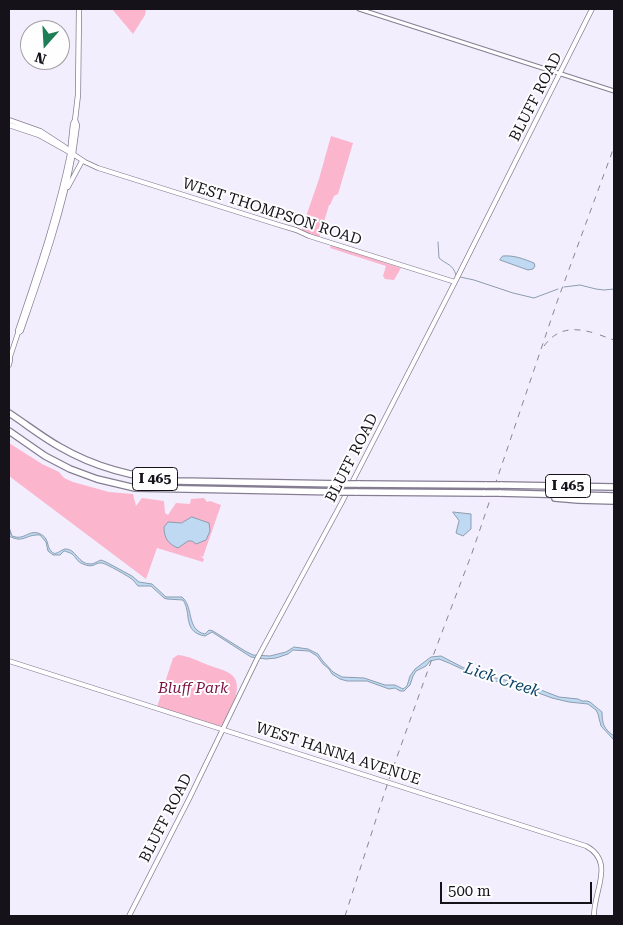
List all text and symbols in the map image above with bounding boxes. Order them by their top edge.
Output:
north arrow [20,20,70,70]
text: N [33,49,48,68]
street label: BLUFF ROAD [506,50,566,144]
street label: WEST THOMPSON ROAD [180,175,364,249]
street label: BLUFF ROAD [322,411,382,505]
road number: I 465 [132,468,178,490]
road number: I 465 [546,474,590,498]
water label: Lick Creek [462,659,542,701]
park label: Bluff Park [158,680,228,698]
street label: WEST HANNA AVENUE [253,719,423,789]
street label: BLUFF ROAD [136,771,196,865]
scale bar [443,872,596,904]
text: 500 m [448,882,491,900]

